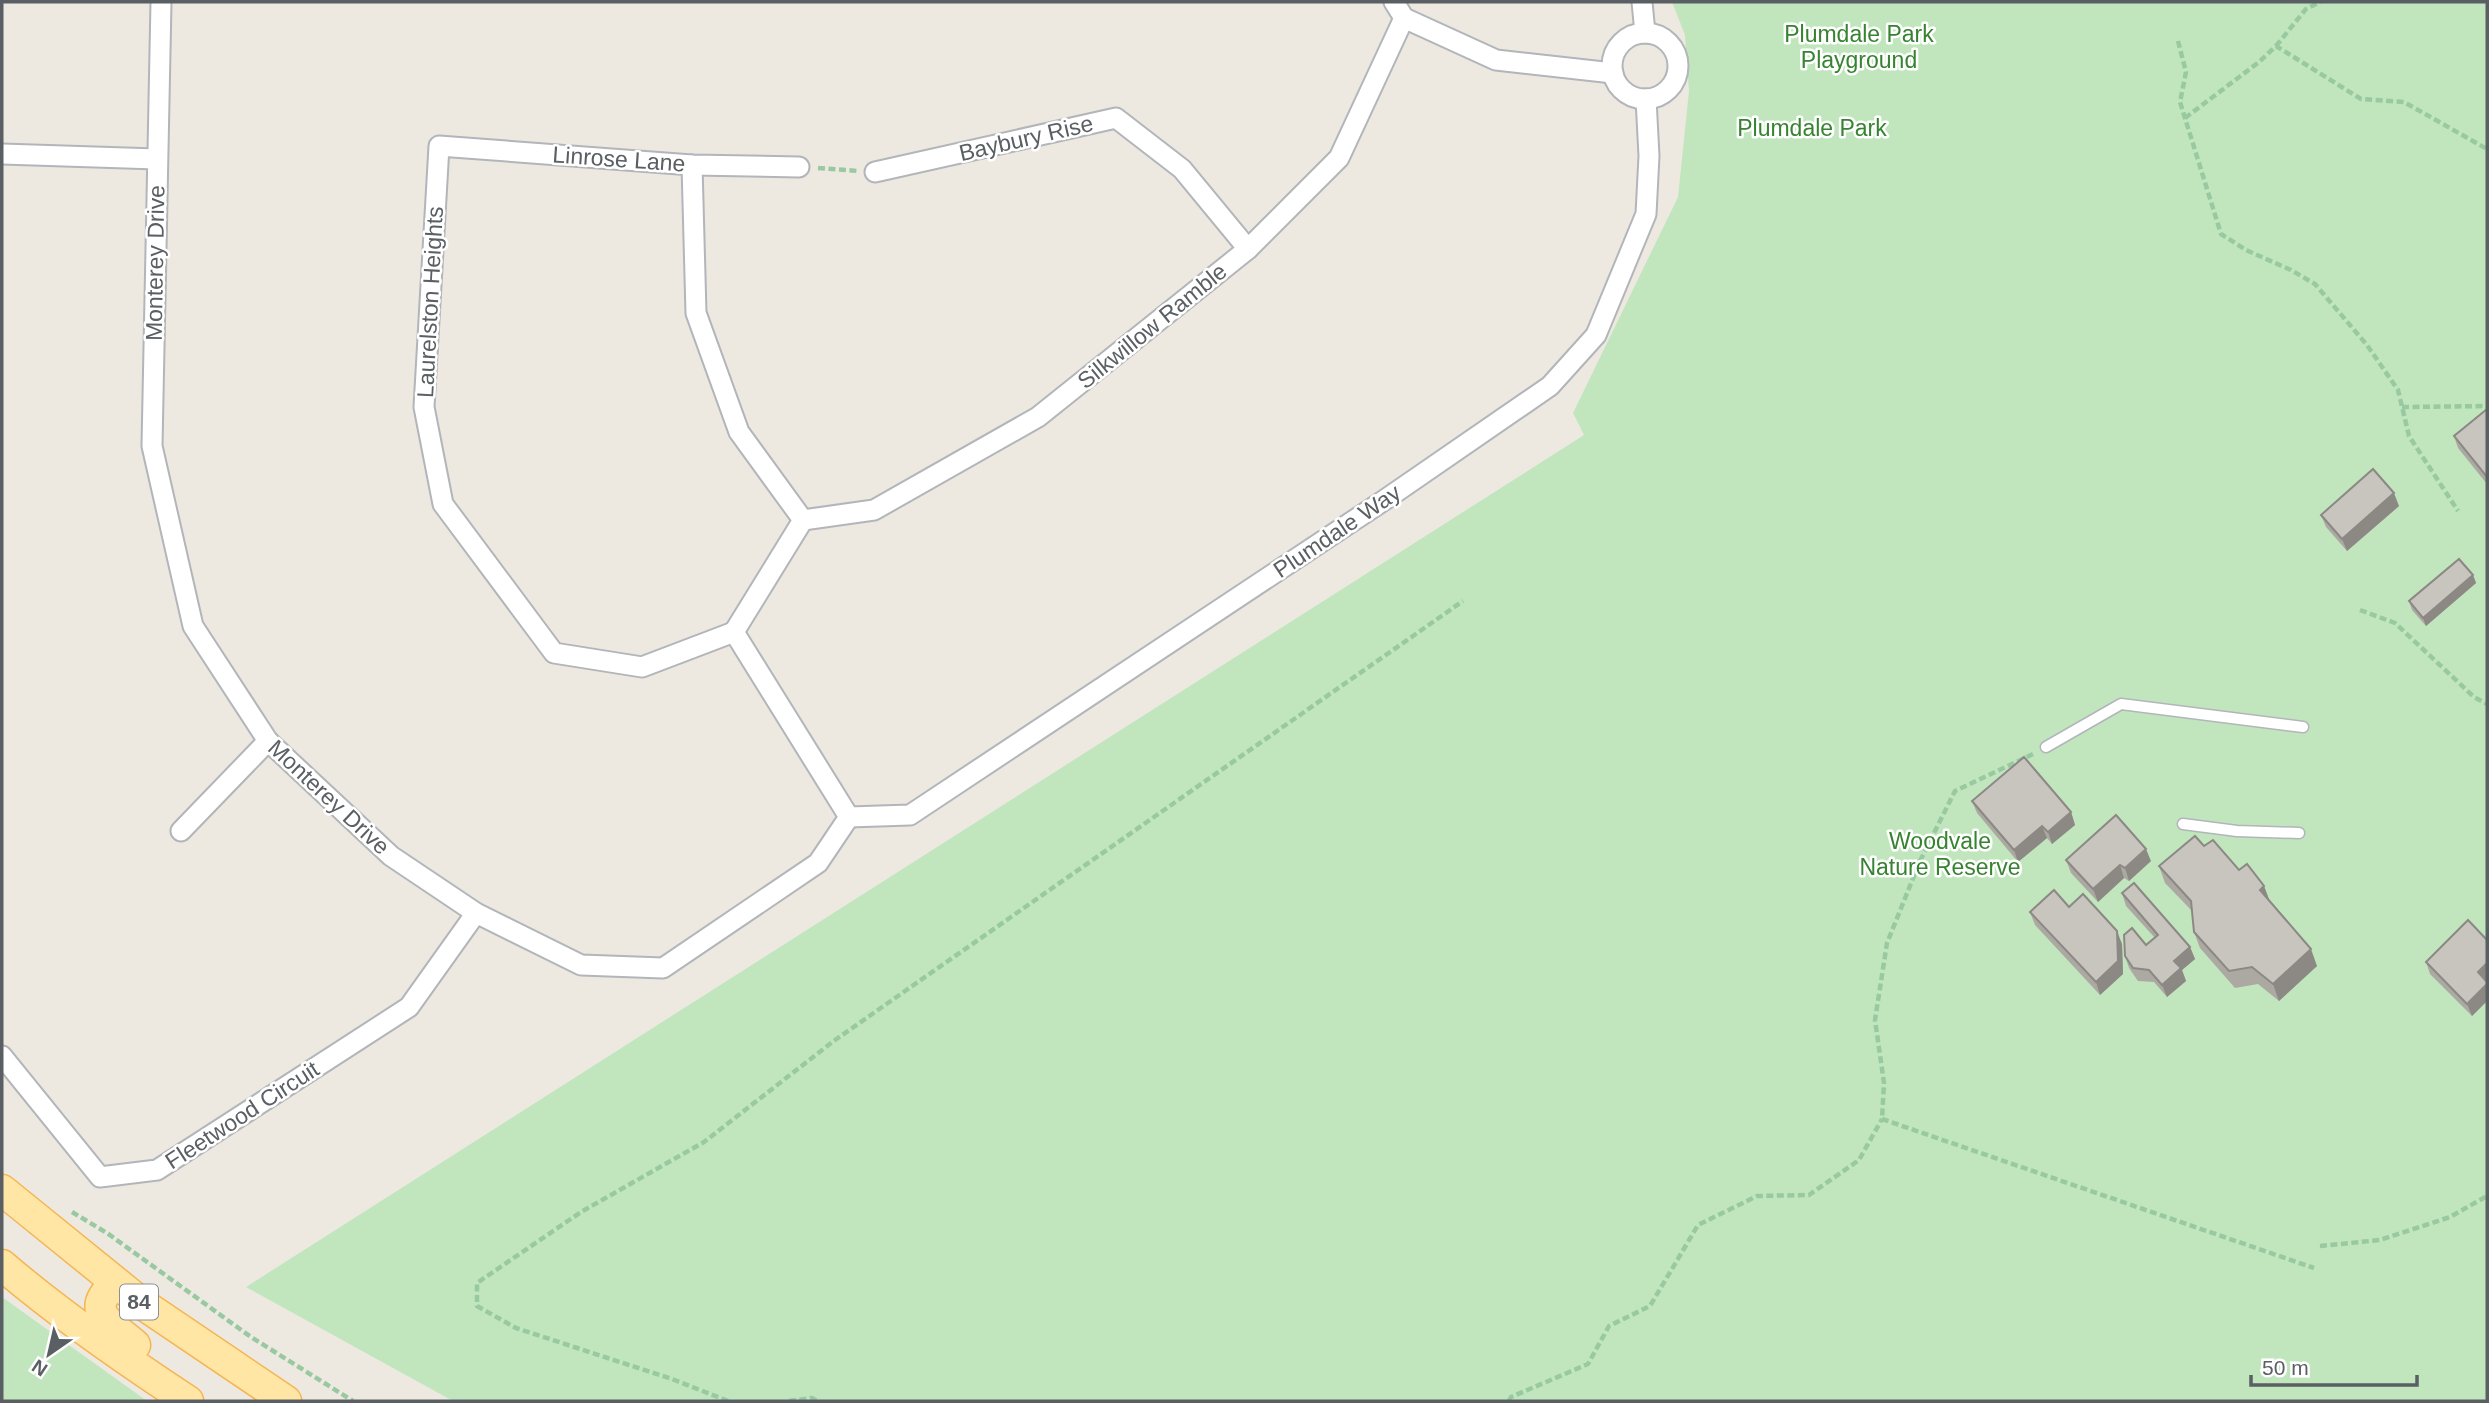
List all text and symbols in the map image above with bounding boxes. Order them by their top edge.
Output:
park label: Plumdale Park Playground [1784,21,1934,73]
street label: Baybury Rise [956,110,1096,166]
park label: Plumdale Park [1737,115,1887,141]
street label: Linrose Lane [552,141,686,177]
street label: Monterey Drive [141,185,169,341]
street label: Laurelston Heights [412,206,448,398]
street label: Silkwillow Ramble [1072,258,1232,394]
street label: Plumdale Way [1269,479,1406,583]
street label: Monterey Drive [263,734,395,860]
park label: Woodvale Nature Reserve [1859,828,2021,880]
street label: Fleetwood Circuit [160,1055,324,1174]
road number: 84 [120,1284,158,1320]
north arrow [14,1319,84,1389]
scale bar [2251,1344,2417,1388]
text: N [28,1355,51,1380]
text: 50 m [2262,1356,2309,1379]

